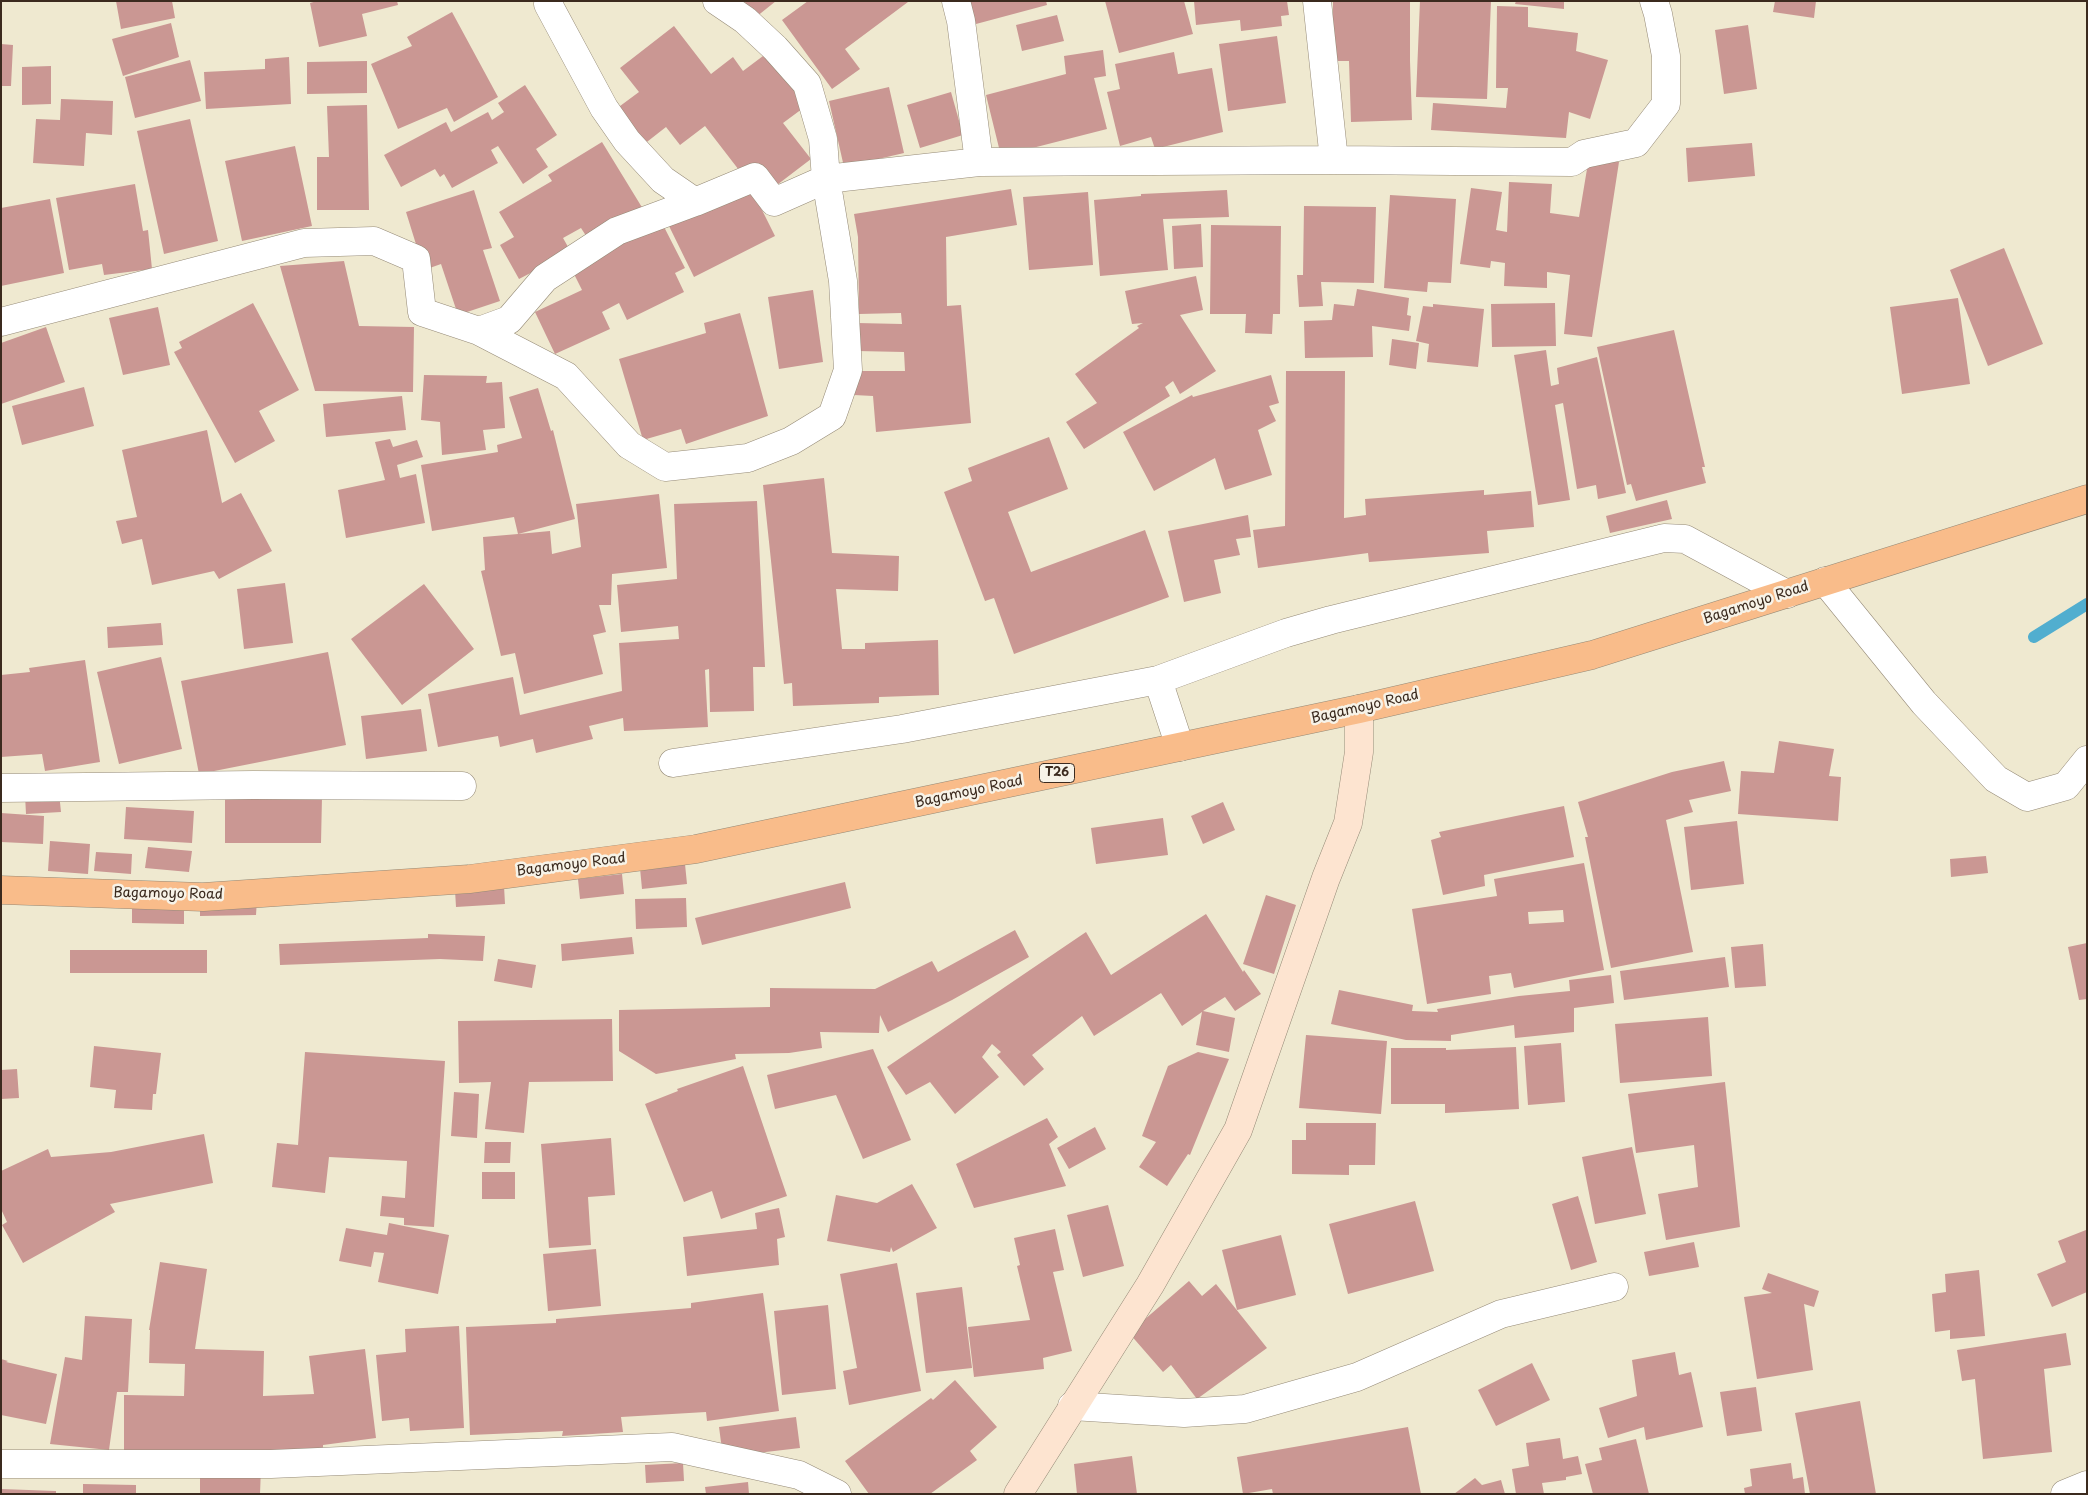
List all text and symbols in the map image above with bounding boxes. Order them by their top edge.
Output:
street label: Bagamoyo Road [1701,578,1811,628]
street label: Bagamoyo Road [1310,686,1420,728]
road number: T26 [1040,764,1074,782]
street label: Bagamoyo Road [913,772,1025,812]
street label: Bagamoyo Road [515,850,627,880]
street label: Bagamoyo Road [113,885,223,903]

